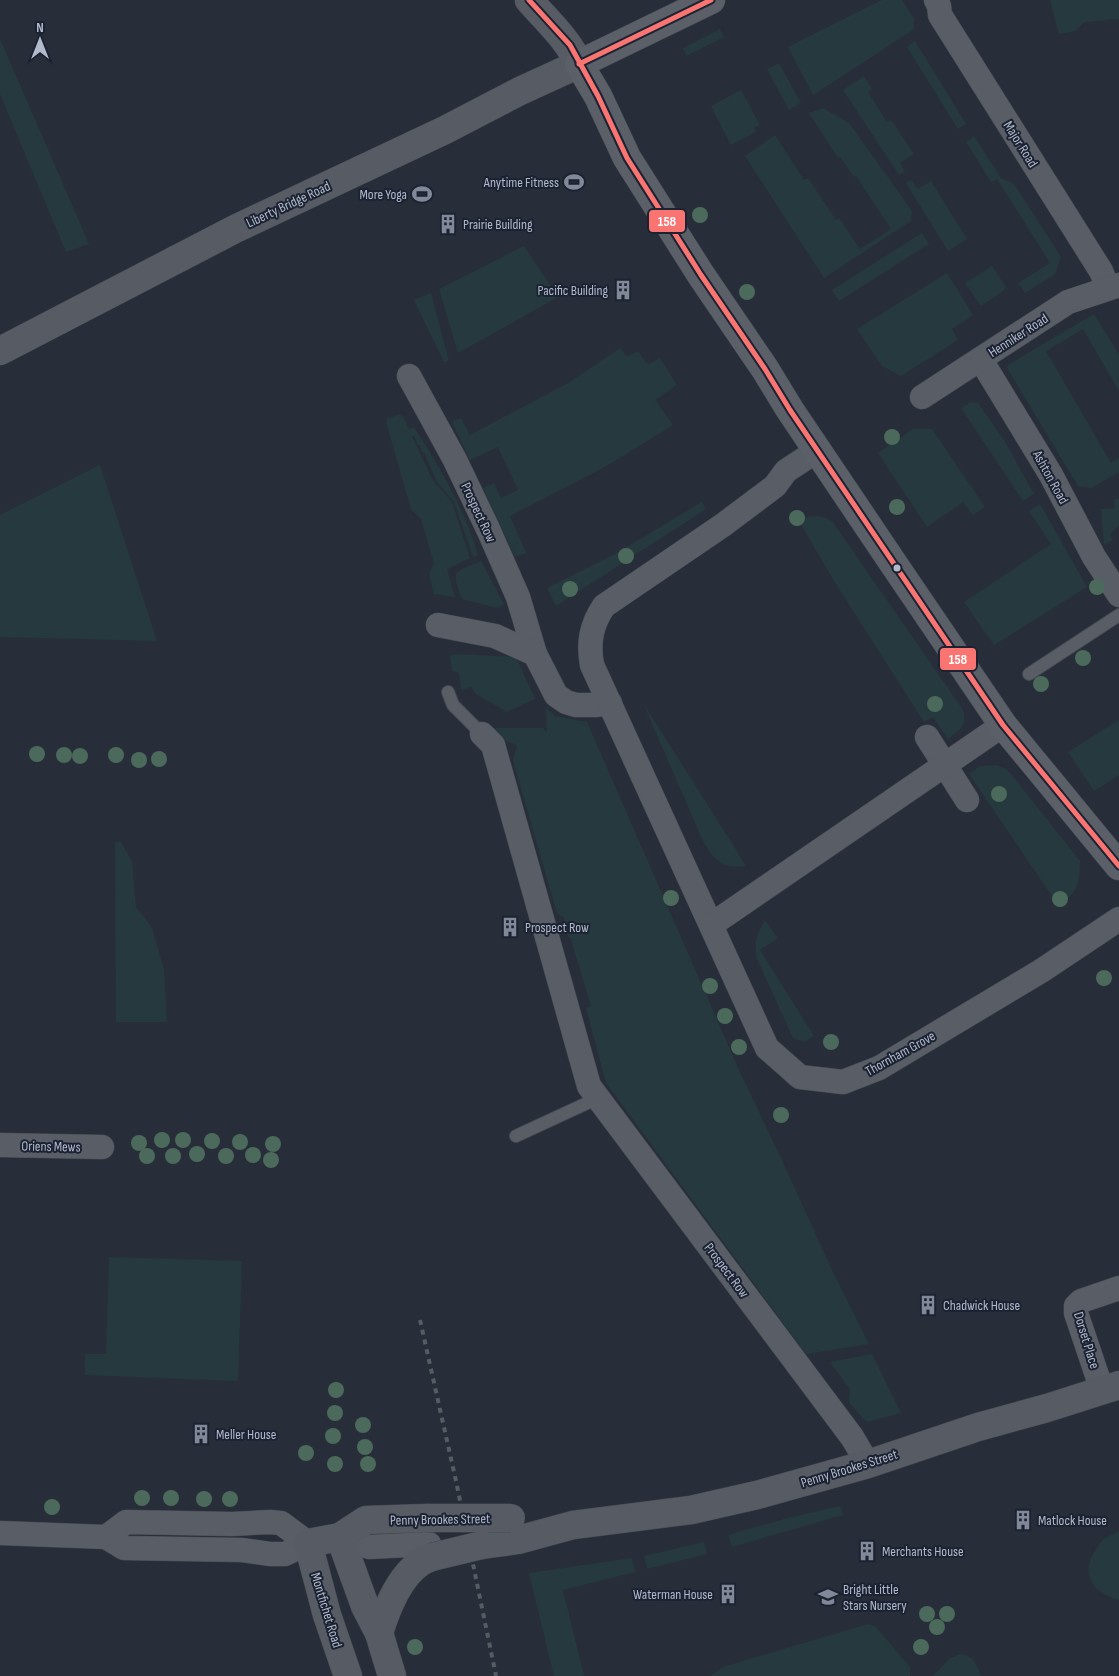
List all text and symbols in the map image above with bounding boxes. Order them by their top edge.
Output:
north arrow [15,15,65,65]
text: N [36,19,44,36]
street label: Major Road [1000,118,1042,171]
sports icon: Anytime Fitness [563,171,585,193]
place label: Anytime Fitness [483,174,559,191]
street label: Liberty Bridge Road [244,178,333,231]
sports icon: More Yoga [411,183,433,205]
place label: More Yoga [360,186,407,203]
line badge: 158 [648,209,686,233]
building icon: Prairie Building [437,213,459,235]
text: 158 [658,213,677,230]
place label: Prairie Building [463,216,533,233]
building icon: Pacific Building [612,279,634,301]
place label: Pacific Building [537,282,608,299]
street label: Henniker Road [985,310,1051,361]
street label: Ashton Road [1028,447,1072,507]
street label: Prospect Row [457,480,500,545]
unlabelled marker [892,563,902,573]
line badge: 158 [939,647,977,671]
text: 158 [949,651,968,668]
building icon: Prospect Row [499,916,521,938]
place label: Prospect Row [525,919,589,936]
street label: Thornham Grove [862,1027,938,1080]
street label: Oriens Mews [21,1137,81,1156]
street label: Prospect Row [701,1240,753,1301]
building icon: Chadwick House [917,1294,939,1316]
place label: Chadwick House [943,1297,1020,1314]
street label: Dorset Place [1070,1310,1103,1371]
building icon: Meller House [190,1423,212,1445]
place label: Meller House [216,1426,276,1443]
street label: Penny Brookes Street [799,1446,900,1491]
building icon: Matlock House [1012,1509,1034,1531]
street label: Penny Brookes Street [390,1510,490,1529]
place label: Matlock House [1038,1512,1107,1529]
building icon: Merchants House [856,1540,878,1562]
place label: Merchants House [882,1543,964,1560]
street label: Montfichet Road [307,1571,346,1650]
place label: Bright Little Stars Nursery [843,1581,907,1614]
building icon: Waterman House [717,1583,739,1605]
place label: Waterman House [633,1586,713,1603]
school or university icon: Bright Little Stars Nursery [817,1586,839,1608]

